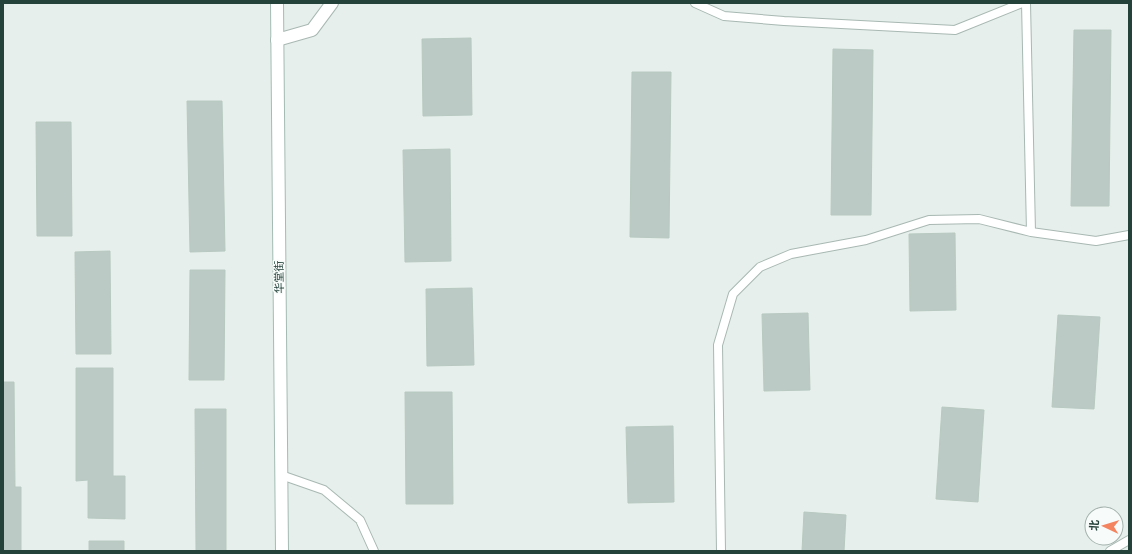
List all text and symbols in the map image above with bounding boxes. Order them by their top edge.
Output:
street label: 华堂街 [272,260,286,294]
north arrow [1084,506,1124,546]
text: 北 [1087,519,1101,531]

